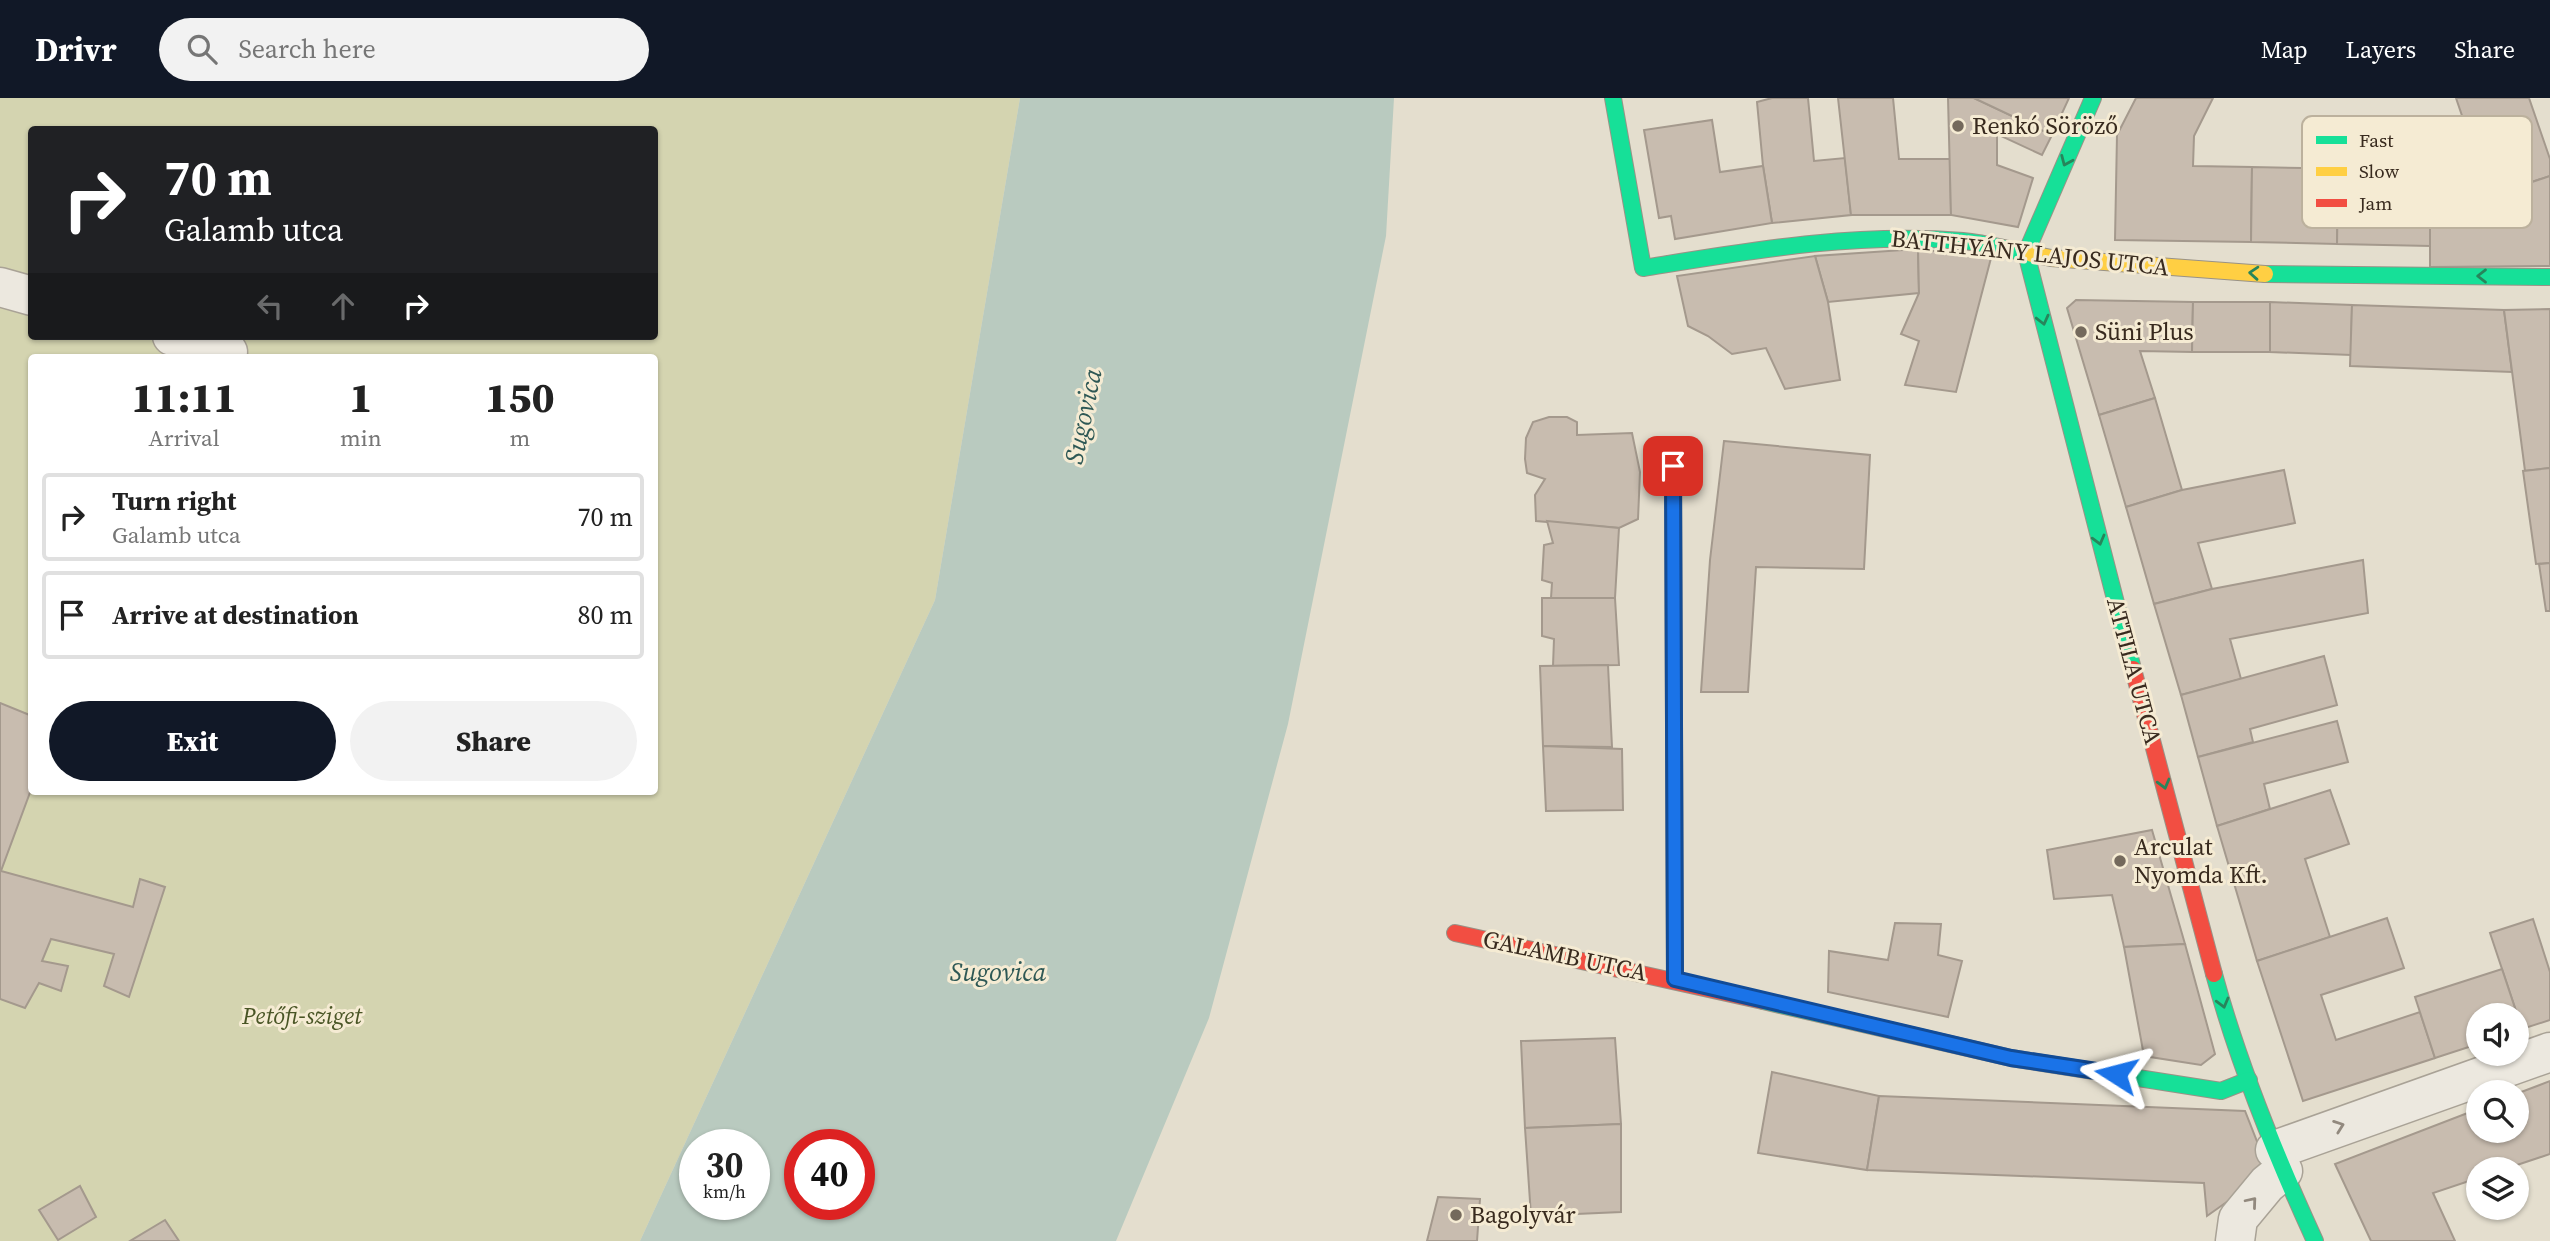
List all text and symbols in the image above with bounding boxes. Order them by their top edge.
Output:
search box [159,18,649,81]
text: Drivr [35,27,117,72]
icon: search [183,30,221,68]
text: Search here [239,31,376,67]
text: Map [2261,33,2308,66]
text: Layers [2346,33,2416,66]
text: Share [2454,33,2515,66]
place label: Renkó Söröző [1972,109,2118,142]
legend [2302,116,2532,228]
marker: Renkó Söröző [1950,118,1966,134]
text: Fast [2359,127,2394,153]
text: 70 m [164,144,272,211]
icon: right [49,154,140,245]
one-way arrow [2060,154,2074,166]
text: Slow [2359,158,2400,184]
text: Jam [2358,190,2392,216]
text: Galamb utca [164,208,343,252]
street label: BATTHYÁNY LAJOS UTCA [1889,221,2171,284]
one-way arrow [2249,266,2260,281]
one-way arrow [2476,268,2487,284]
icon: left [251,287,289,325]
icon: ahead [324,287,362,325]
icon: right [397,287,435,325]
one-way arrow [2035,314,2049,326]
place label: Süni Plus [2095,315,2194,348]
marker: Süni Plus [2073,324,2089,340]
water label: Sugovica [1055,365,1111,467]
text: 11:11 [131,368,237,426]
text: 1 [349,368,372,426]
text: 150 [485,368,555,426]
text: Arrival [149,422,220,454]
text: min [340,422,382,454]
text: m [509,422,530,454]
pin [1643,436,1703,496]
icon: arrive [1654,447,1692,485]
text: Turn right [112,483,236,519]
icon: right [53,498,91,536]
text: 70 m [578,499,633,535]
text: Galamb utca [112,519,241,551]
one-way arrow [2091,534,2106,546]
street label: ATTILA UTCA [2099,594,2170,748]
icon: arrive [53,596,91,634]
text: Arrive at destination [112,597,359,633]
text: 80 m [578,597,633,633]
button: Exit [49,701,336,781]
button: Share [350,701,637,781]
one-way arrow [2156,777,2170,789]
place label: Arculat Nyomda Kft. [2134,830,2268,891]
marker: Arculat Nyomda Kft. [2112,853,2128,869]
street label: GALAMB UTCA [1480,922,1650,989]
water label: Sugovica [950,954,1047,990]
one-way arrow [2214,997,2229,1009]
park label: Petőfi-sziget [241,999,363,1032]
map controls [2466,1003,2529,1220]
button: sound [2466,1003,2529,1066]
position arrow [2079,1037,2153,1111]
button: search [2466,1080,2529,1143]
one-way arrow [2332,1120,2344,1134]
speed limit sign: 40 [784,1129,875,1220]
text: 30 [706,1141,743,1189]
button: layers [2466,1157,2529,1220]
text: km/h [703,1179,746,1204]
place label: Bagolyvár [1470,1198,1576,1231]
one-way arrow [2244,1198,2256,1211]
marker: Bagolyvár [1448,1207,1464,1223]

